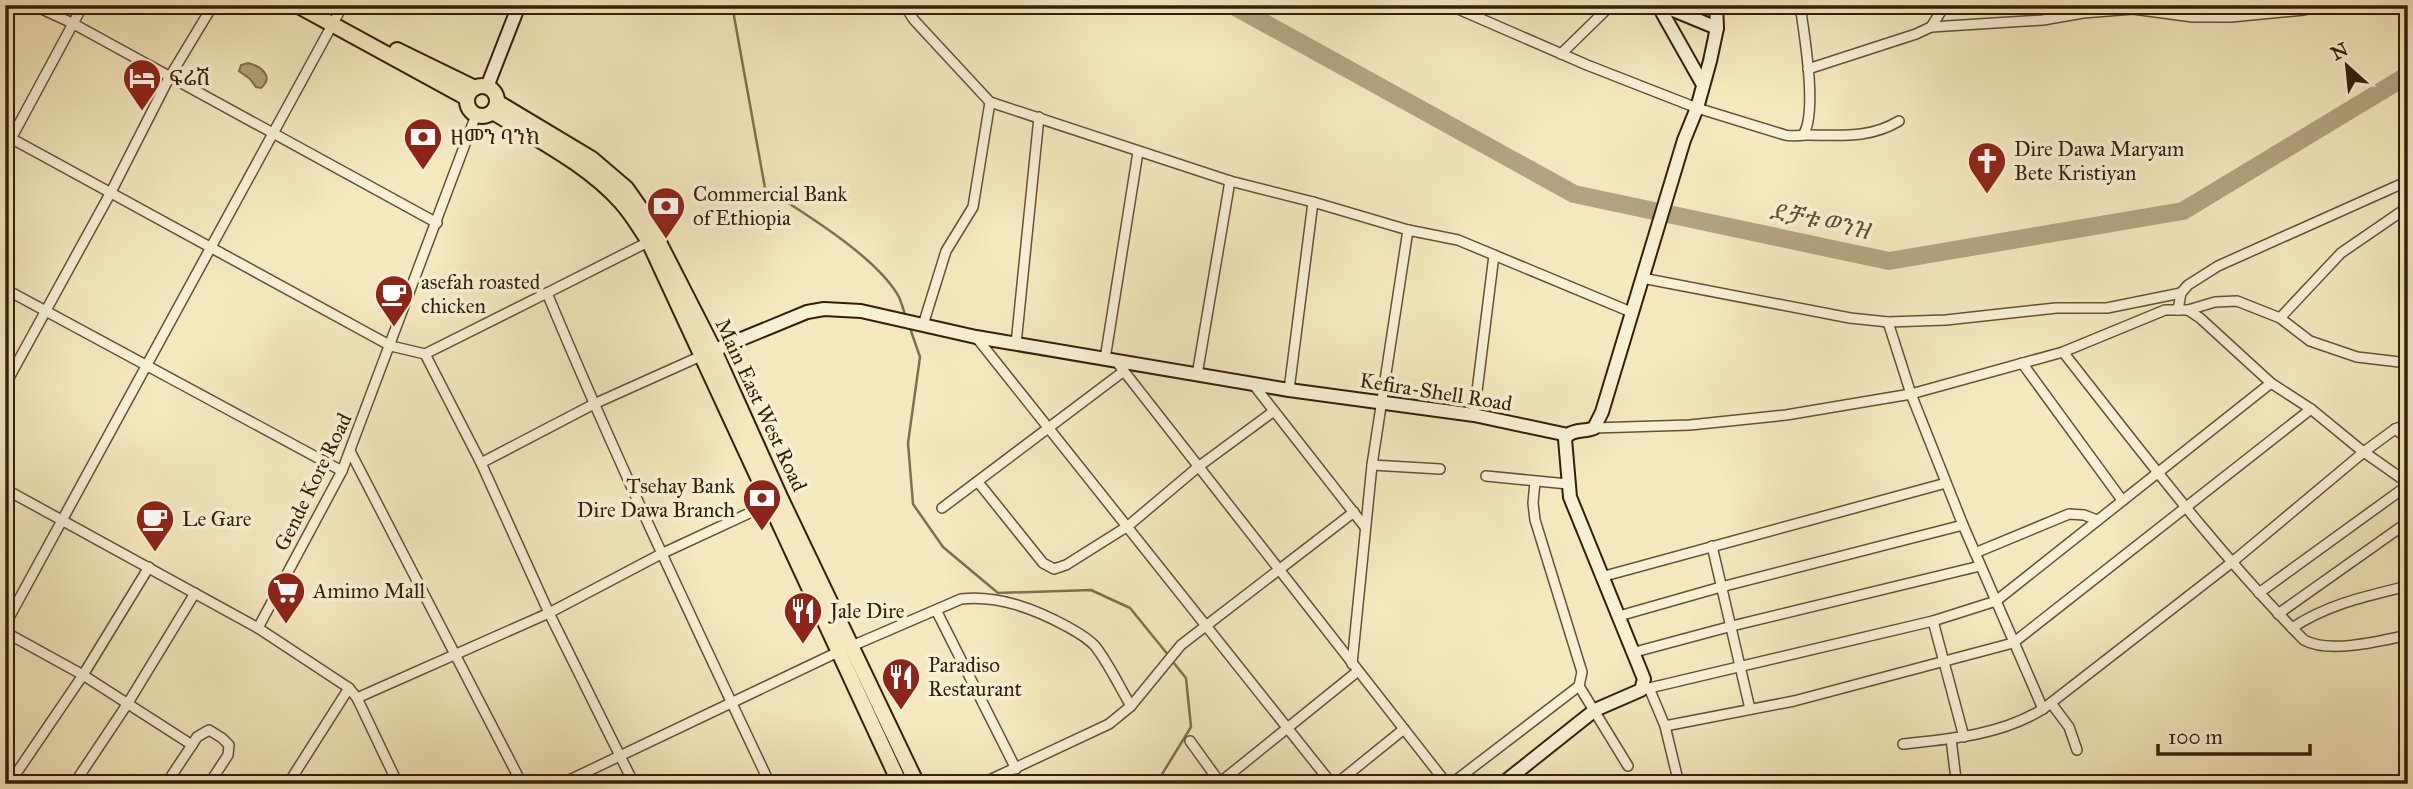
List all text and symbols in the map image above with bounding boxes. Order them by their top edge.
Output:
north arrow [2312,32,2382,102]
text: N [2327,37,2352,65]
hotel icon: ፍሬሽ [121,57,163,112]
place label: ፍሬሽ [169,65,210,91]
bank icon: ዘመን ባንክ [402,116,444,171]
place label: ዘመን ባንክ [450,124,540,150]
place label: Dire Dawa Maryam Bete Kristiyan [2014,136,2185,186]
church icon: Dire Dawa Maryam Bete Kristiyan [1966,140,2008,195]
place label: Commercial Bank of Ethiopia [693,181,848,231]
bank icon: Commercial Bank of Ethiopia [645,185,687,240]
water label: ደቻቱ ወንዝ [1768,197,1874,246]
place label: asefah roasted chicken [421,269,541,319]
cafe icon: asefah roasted chicken [373,273,415,328]
street label: Main East West Road [710,314,813,496]
street label: Kefira-Shell Road [1358,367,1515,417]
street label: Gende Kore Road [268,408,358,555]
place label: Tsehay Bank Dire Dawa Branch [577,473,735,523]
bank icon: Tsehay Bank Dire Dawa Branch [741,477,783,532]
cafe icon: Le Gare [134,498,176,553]
place label: Le Gare [182,506,252,532]
supermarket icon: Amimo Mall [265,570,307,625]
place label: Amimo Mall [312,578,426,604]
restaurant icon: Jale Dire [782,590,824,645]
place label: Jale Dire [828,598,905,624]
place label: Paradiso Restaurant [928,652,1023,702]
restaurant icon: Paradiso Restaurant [880,656,922,711]
scale bar [2158,712,2310,756]
text: 100 m [2168,724,2223,750]

